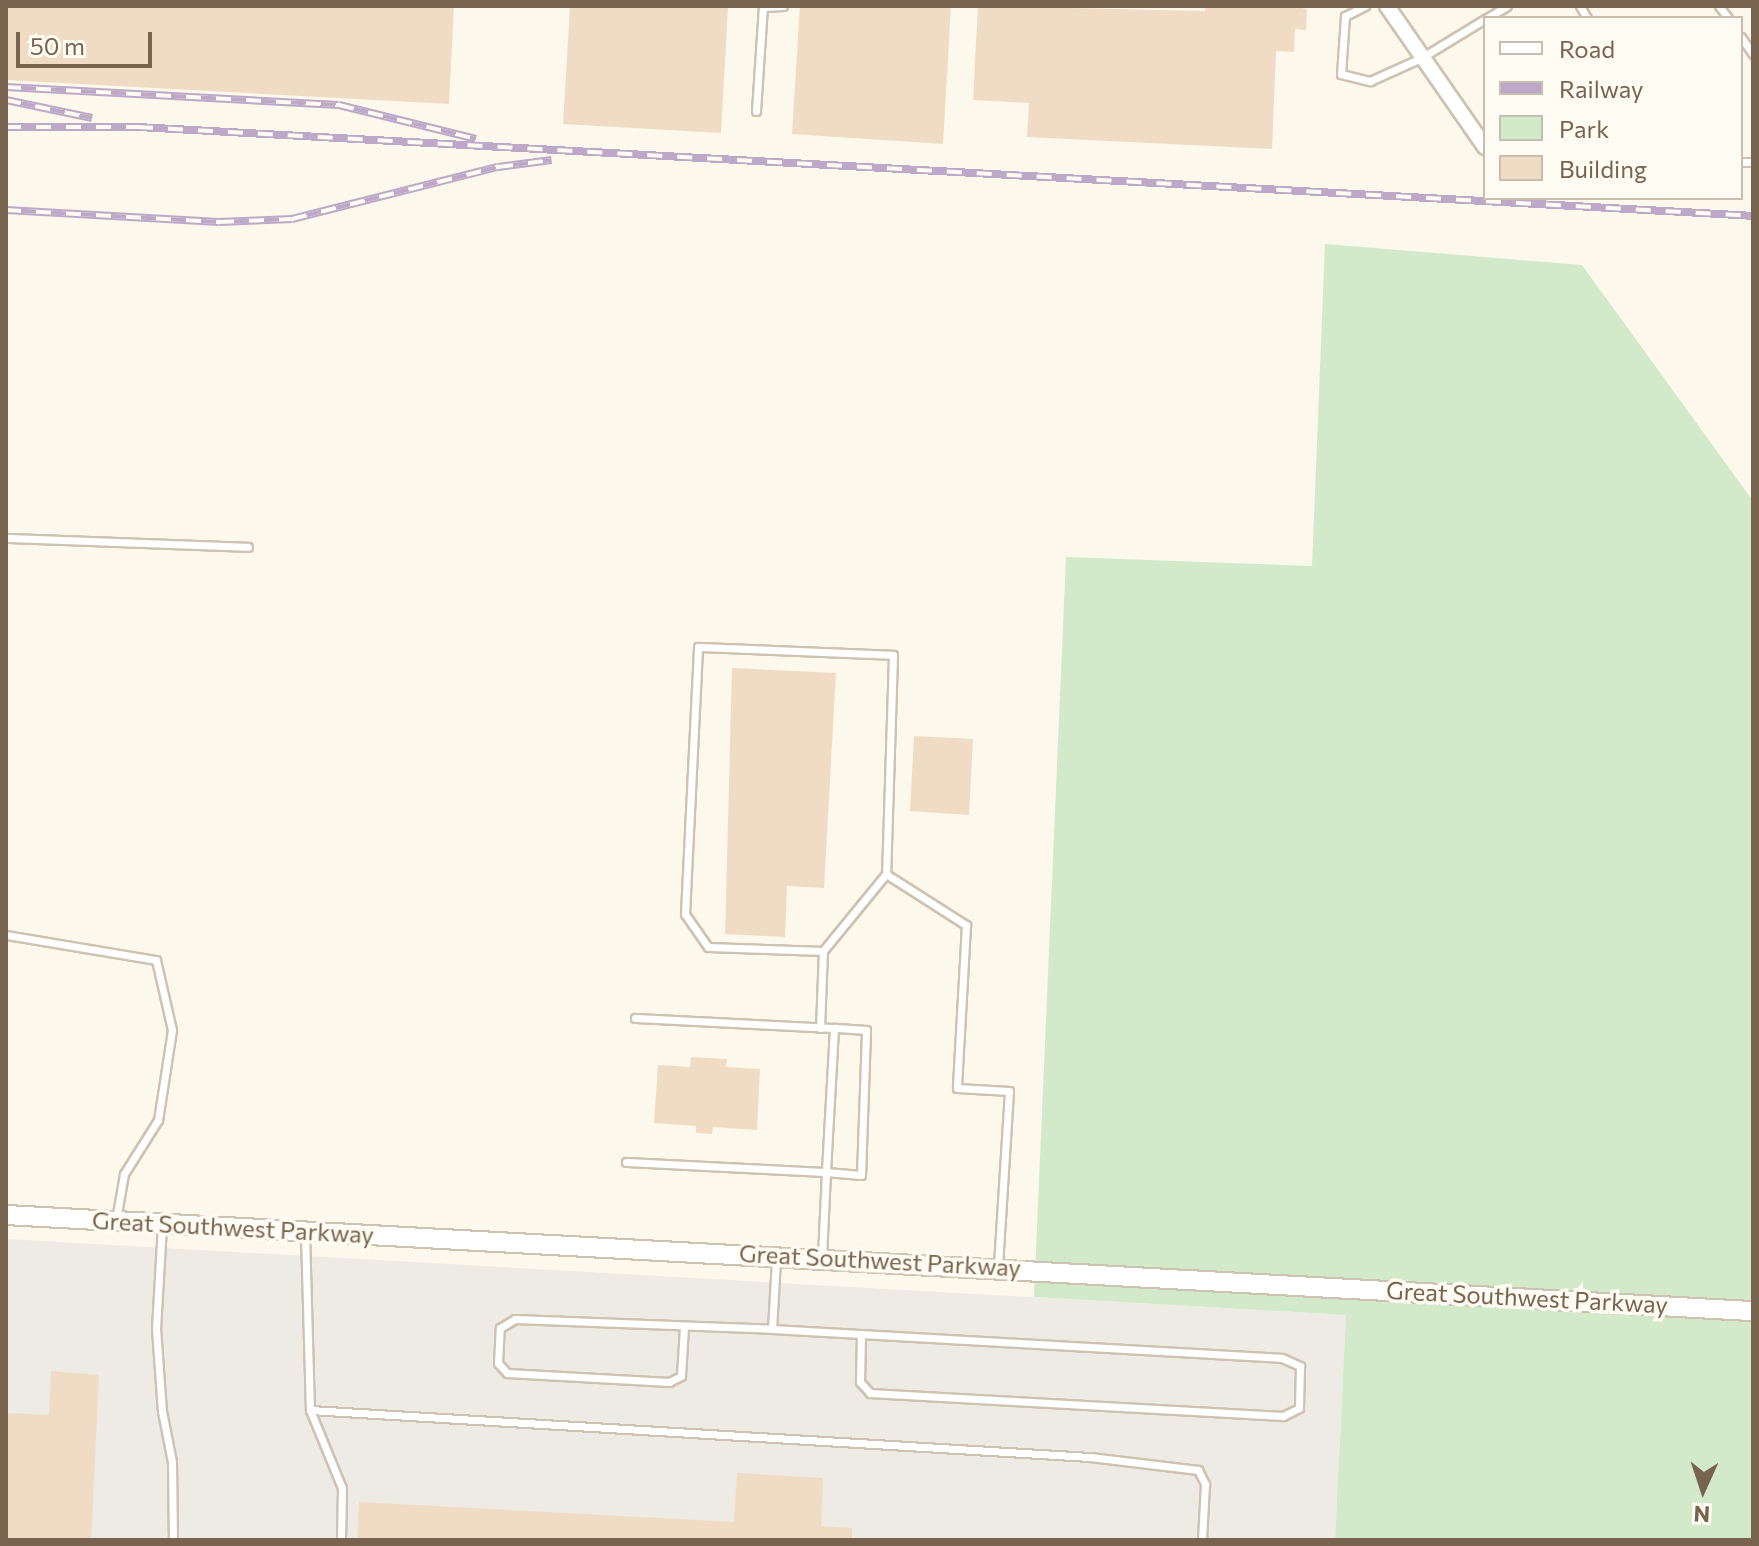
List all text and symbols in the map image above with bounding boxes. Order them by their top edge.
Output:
scale bar [20,16,156,66]
legend [1483,16,1743,200]
text: 50 m [30,31,85,60]
text: Road [1559,34,1615,63]
text: Railway [1559,74,1644,103]
text: Park [1559,114,1609,143]
text: Building [1559,154,1647,183]
street label: Great Southwest Parkway [91,1205,375,1249]
street label: Great Southwest Parkway [738,1238,1022,1282]
street label: Great Southwest Parkway [1385,1275,1669,1319]
north arrow [1663,1450,1743,1530]
text: N [1693,1501,1711,1528]

